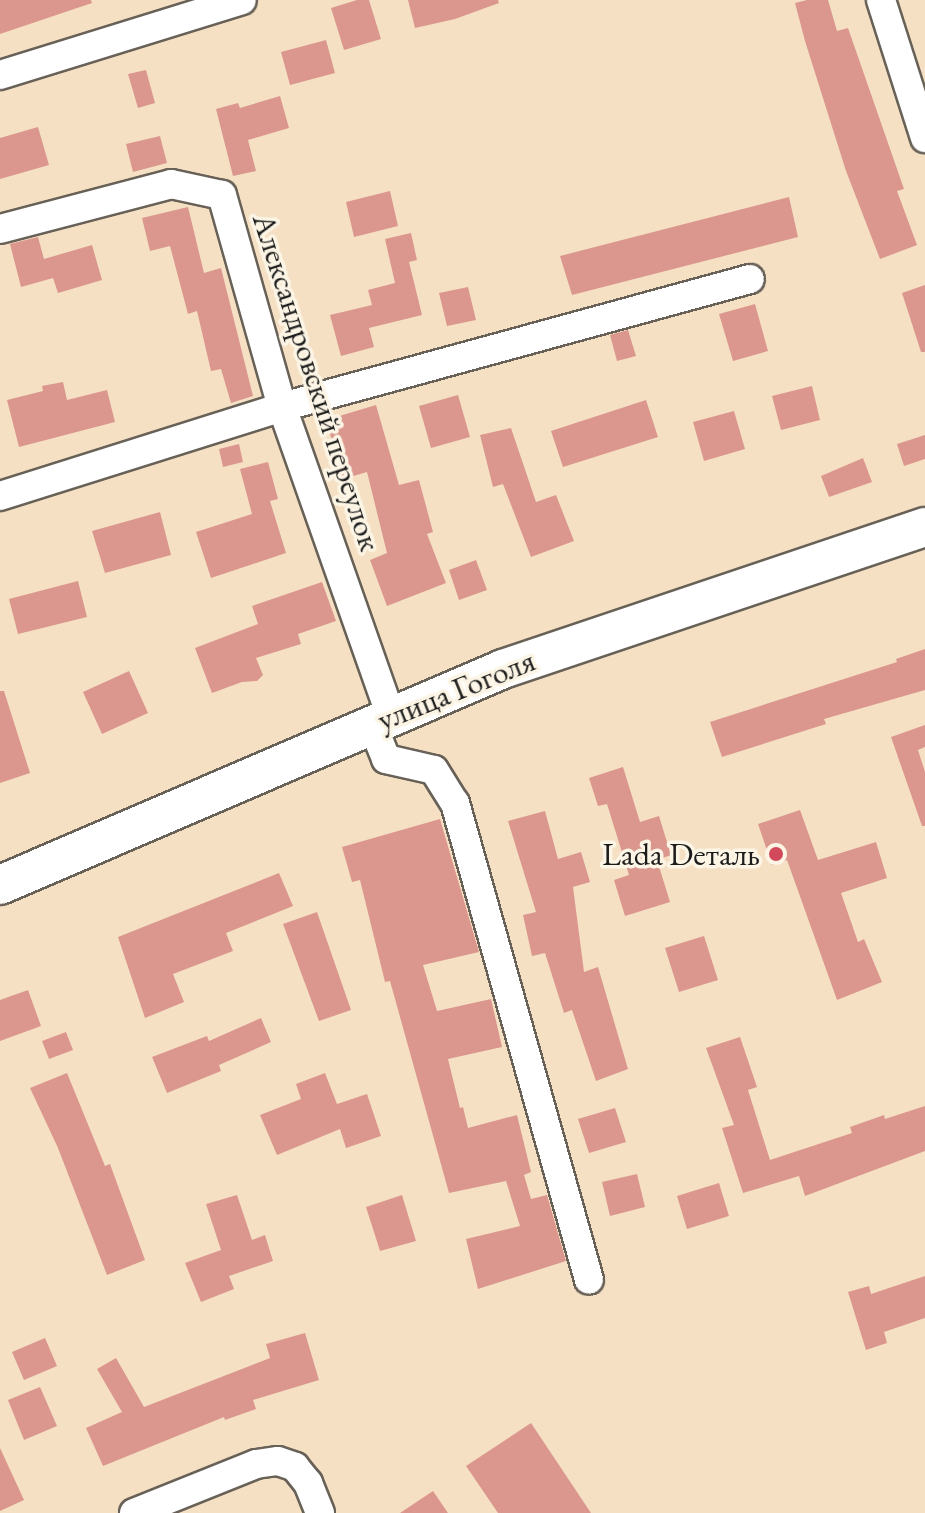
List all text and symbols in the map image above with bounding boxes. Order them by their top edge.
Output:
street label: Александровский переулок [244,208,390,556]
street label: улица Гоголя [372,641,540,739]
place label: Lada Dеталь [602,835,760,873]
marker: Lada Dеталь [767,845,785,863]

